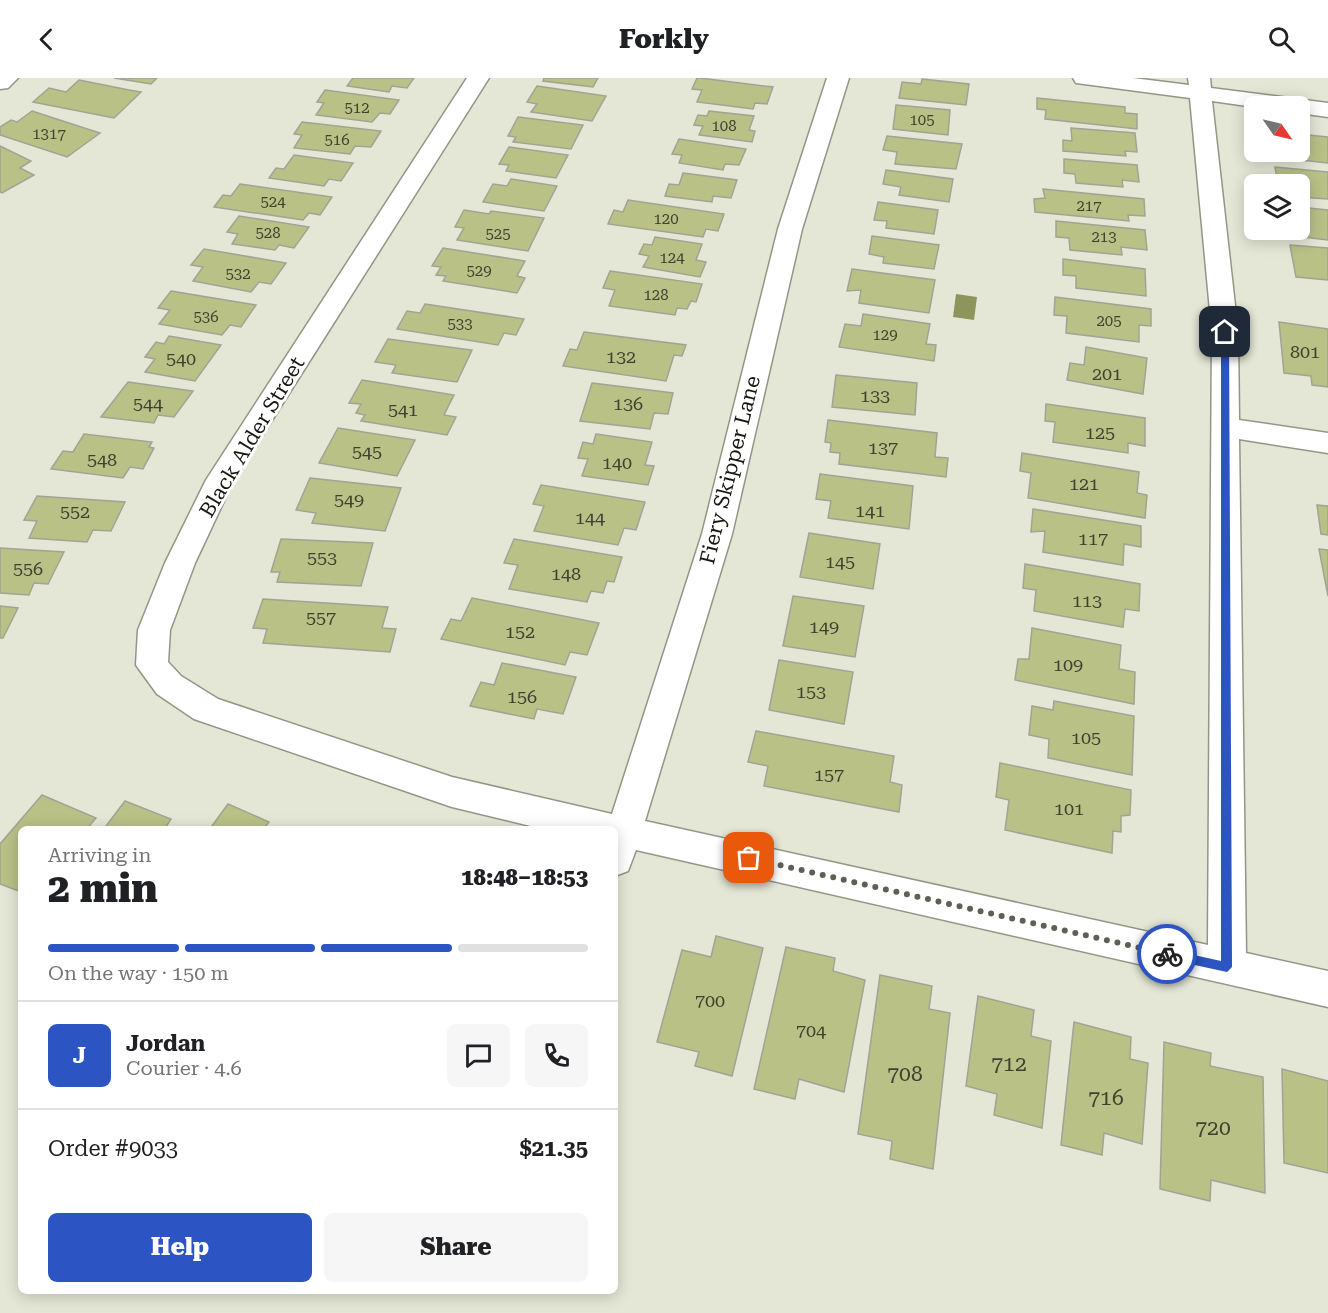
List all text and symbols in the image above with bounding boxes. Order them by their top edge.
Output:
icon: back [30,23,63,56]
text: Forkly [619,23,709,55]
icon: search [1265,23,1298,56]
north arrow [1244,96,1310,162]
map controls [1244,96,1310,240]
house number: 512 [344,99,370,117]
house number: 105 [909,111,935,129]
house number: 108 [711,117,737,135]
house number: 1317 [32,125,66,143]
house number: 516 [324,131,350,149]
button: layers [1244,174,1310,240]
house number: 524 [260,193,286,211]
house number: 217 [1076,197,1102,215]
house number: 120 [653,210,679,228]
house number: 528 [255,224,281,242]
house number: 525 [485,225,511,243]
house number: 213 [1091,228,1117,246]
house number: 124 [659,249,685,267]
house number: 529 [466,262,492,280]
house number: 532 [225,265,251,283]
house number: 128 [643,286,669,304]
pin [1199,306,1250,357]
house number: 536 [193,308,219,326]
house number: 205 [1096,312,1122,330]
house number: 533 [447,315,473,333]
icon: home [1208,315,1241,348]
house number: 129 [872,326,898,344]
house number: 801 [1290,341,1320,362]
house number: 132 [606,346,636,367]
house number: 540 [166,348,196,369]
street label: Black Alder Street [195,352,309,521]
house number: 201 [1092,363,1122,384]
street label: Fiery Skipper Lane [695,373,765,567]
house number: 133 [860,385,890,406]
house number: 544 [133,393,163,414]
house number: 136 [613,393,643,414]
house number: 541 [388,399,418,420]
house number: 125 [1085,422,1115,443]
house number: 137 [868,437,898,458]
house number: 545 [352,441,382,462]
house number: 548 [87,449,117,470]
house number: 140 [602,452,632,473]
house number: 121 [1069,473,1099,494]
house number: 549 [334,489,364,510]
house number: 141 [855,500,885,521]
house number: 552 [60,501,90,522]
house number: 144 [575,507,605,528]
house number: 117 [1078,528,1108,549]
house number: 553 [307,547,337,568]
house number: 145 [825,551,855,572]
house number: 556 [13,558,43,579]
house number: 148 [551,563,581,584]
house number: 113 [1072,590,1102,611]
house number: 557 [306,607,336,628]
house number: 149 [809,616,839,637]
house number: 152 [505,621,535,642]
house number: 109 [1053,654,1083,675]
house number: 153 [796,681,826,702]
house number: 156 [507,686,537,707]
house number: 105 [1071,727,1101,748]
house number: 157 [814,764,844,785]
house number: 101 [1054,798,1084,819]
pin [723,832,774,883]
icon: bag [732,841,765,874]
text: Arriving in [48,843,151,867]
text: 18:48–18:53 [461,865,588,890]
text: 2 min [48,866,158,912]
courier [1137,924,1197,984]
icon: bike [1151,938,1184,971]
text: On the way · 150 m [48,961,229,985]
house number: 700 [695,990,725,1011]
house number: 704 [796,1020,826,1041]
button: chat [447,1024,510,1087]
button: phone [525,1024,588,1087]
text: Jordan [126,1031,205,1056]
text: J [73,1043,86,1068]
house number: 712 [991,1052,1027,1076]
text: Courier · 4.6 [126,1056,242,1080]
house number: 708 [887,1062,923,1086]
house number: 716 [1088,1086,1124,1110]
house number: 720 [1195,1116,1231,1140]
text: Order #9033 [48,1136,178,1161]
text: $21.35 [519,1136,588,1161]
button: Help [48,1213,312,1282]
button: Share [324,1213,588,1282]

